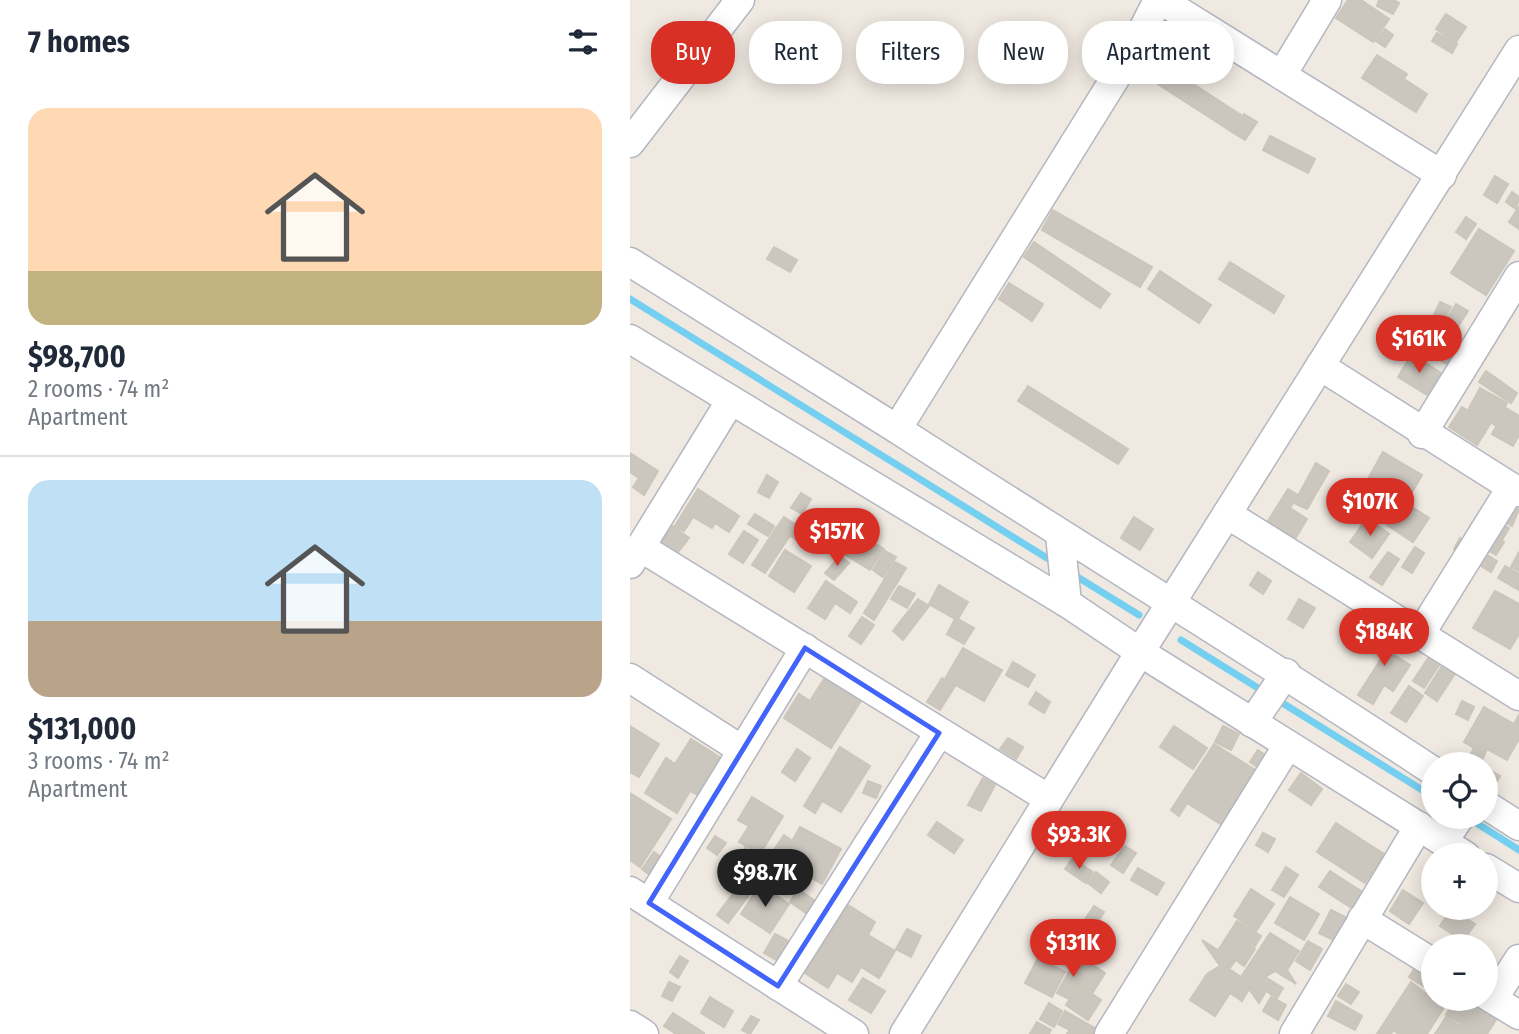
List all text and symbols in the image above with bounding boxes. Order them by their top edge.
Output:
chip: Buy [651,21,735,84]
chip: Rent [749,21,842,84]
chip: Filters [856,21,964,84]
chip: New [978,21,1068,84]
chip: Apartment [1082,21,1234,84]
icon: filters [564,23,602,61]
text: 7 homes [28,24,130,60]
icon: home [252,154,378,280]
pin: $161K [1370,316,1468,375]
text: $161K [1392,324,1446,352]
text: $98,700 [28,339,126,375]
text: 2 rooms · 74 m² [28,375,169,403]
text: Apartment [28,403,128,431]
pin: $107K [1321,478,1419,538]
text: $107K [1342,487,1398,515]
pin: $157K [788,508,886,568]
text: $157K [810,517,864,545]
icon: home [252,526,378,652]
pin: $184K [1335,608,1433,668]
text: $184K [1355,617,1413,645]
text: $131,000 [28,711,136,747]
text: 3 rooms · 74 m² [28,747,170,775]
map controls [1421,752,1498,1011]
button: locate [1421,752,1498,829]
text: Apartment [28,775,128,803]
pin: $93.3K [1022,812,1136,871]
text: $93.3K [1047,820,1111,848]
button: + [1421,843,1498,920]
pin: $98.7K [708,850,822,909]
text: $98.7K [733,858,797,886]
pin: $131K [1024,920,1122,979]
text: $131K [1046,928,1100,956]
button: − [1421,934,1498,1011]

